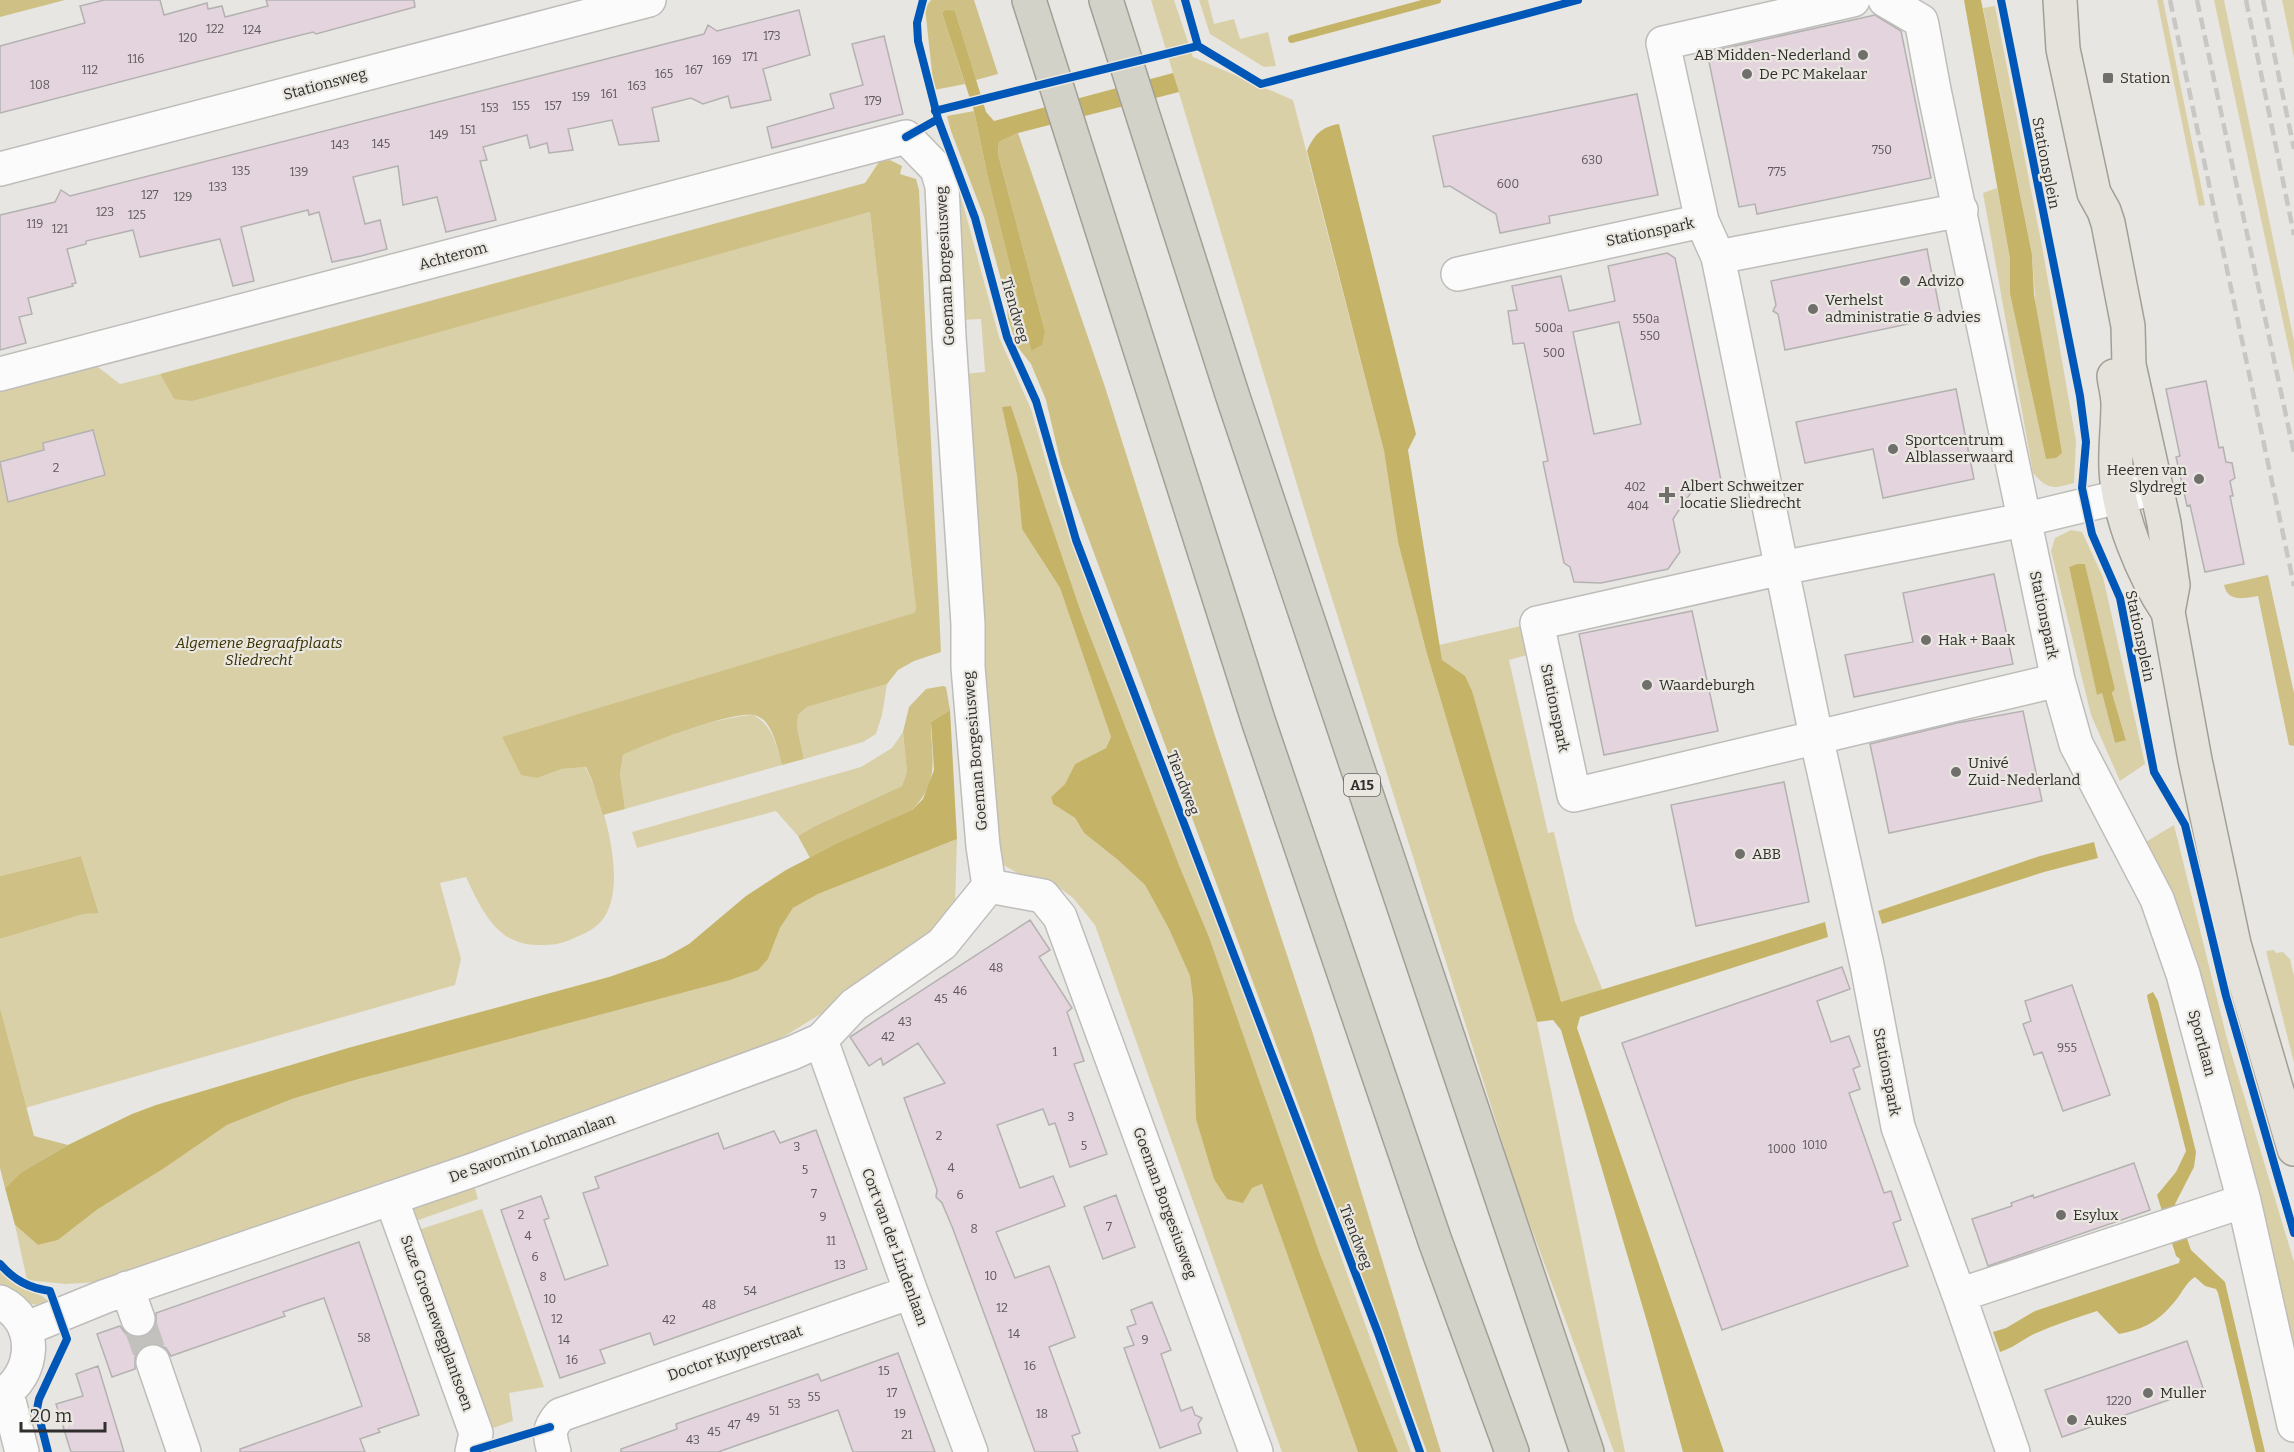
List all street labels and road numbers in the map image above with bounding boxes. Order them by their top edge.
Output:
street label: Stationsweg [281,64,369,104]
street label: Stationsplein [2028,116,2064,211]
street label: Goeman Borgesiusweg [932,186,958,346]
street label: Stationspark [1604,214,1696,250]
street label: Achterom [417,238,490,274]
street label: Tiendweg [997,275,1033,345]
street label: Stationspark [2026,569,2062,661]
street label: Stationsplein [2122,589,2159,684]
street label: Stationspark [1537,662,1573,754]
street label: Goeman Borgesiusweg [959,671,991,831]
street label: Tiendweg [1162,748,1204,818]
road number: A15 [1344,774,1380,796]
street label: Sportlaan [2185,1008,2220,1079]
street label: Stationspark [1870,1026,1904,1118]
street label: De Savornin Lohmanlaan [446,1109,618,1186]
street label: Goeman Borgesiusweg [1129,1125,1201,1281]
street label: Cort van der Lindenlaan [858,1166,932,1329]
street label: Tiendweg [1335,1202,1377,1272]
street label: Suze Groenewegplantsoen [397,1233,477,1414]
street label: Doctor Kuyperstraat [665,1321,805,1385]

